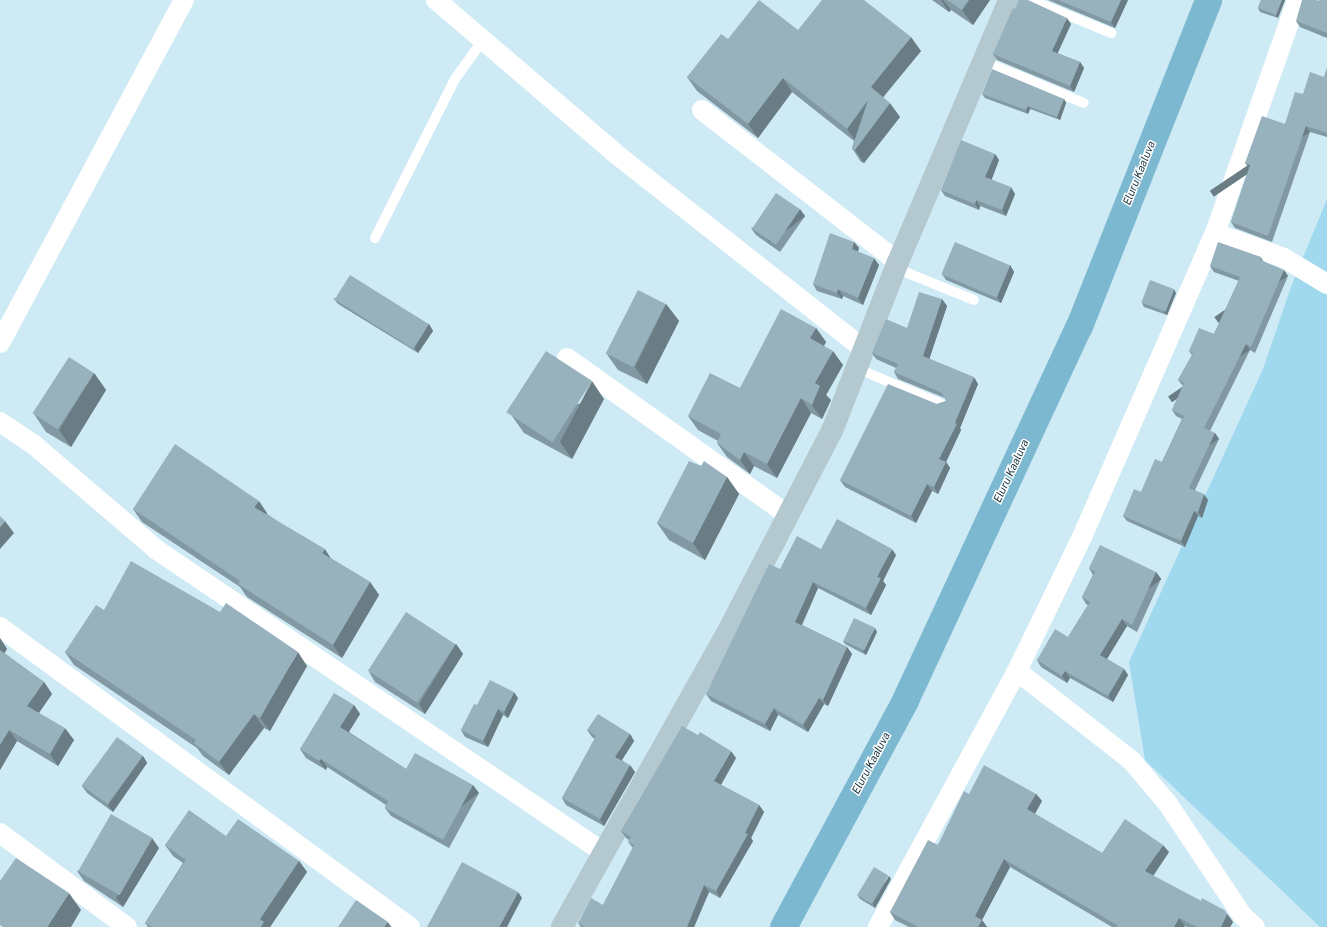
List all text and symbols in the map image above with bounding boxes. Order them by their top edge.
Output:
water label: Eluru Kaaluva [1120,139,1158,207]
water label: Eluru Kaaluva [991,437,1031,505]
water label: Eluru Kaaluva [849,730,893,796]

